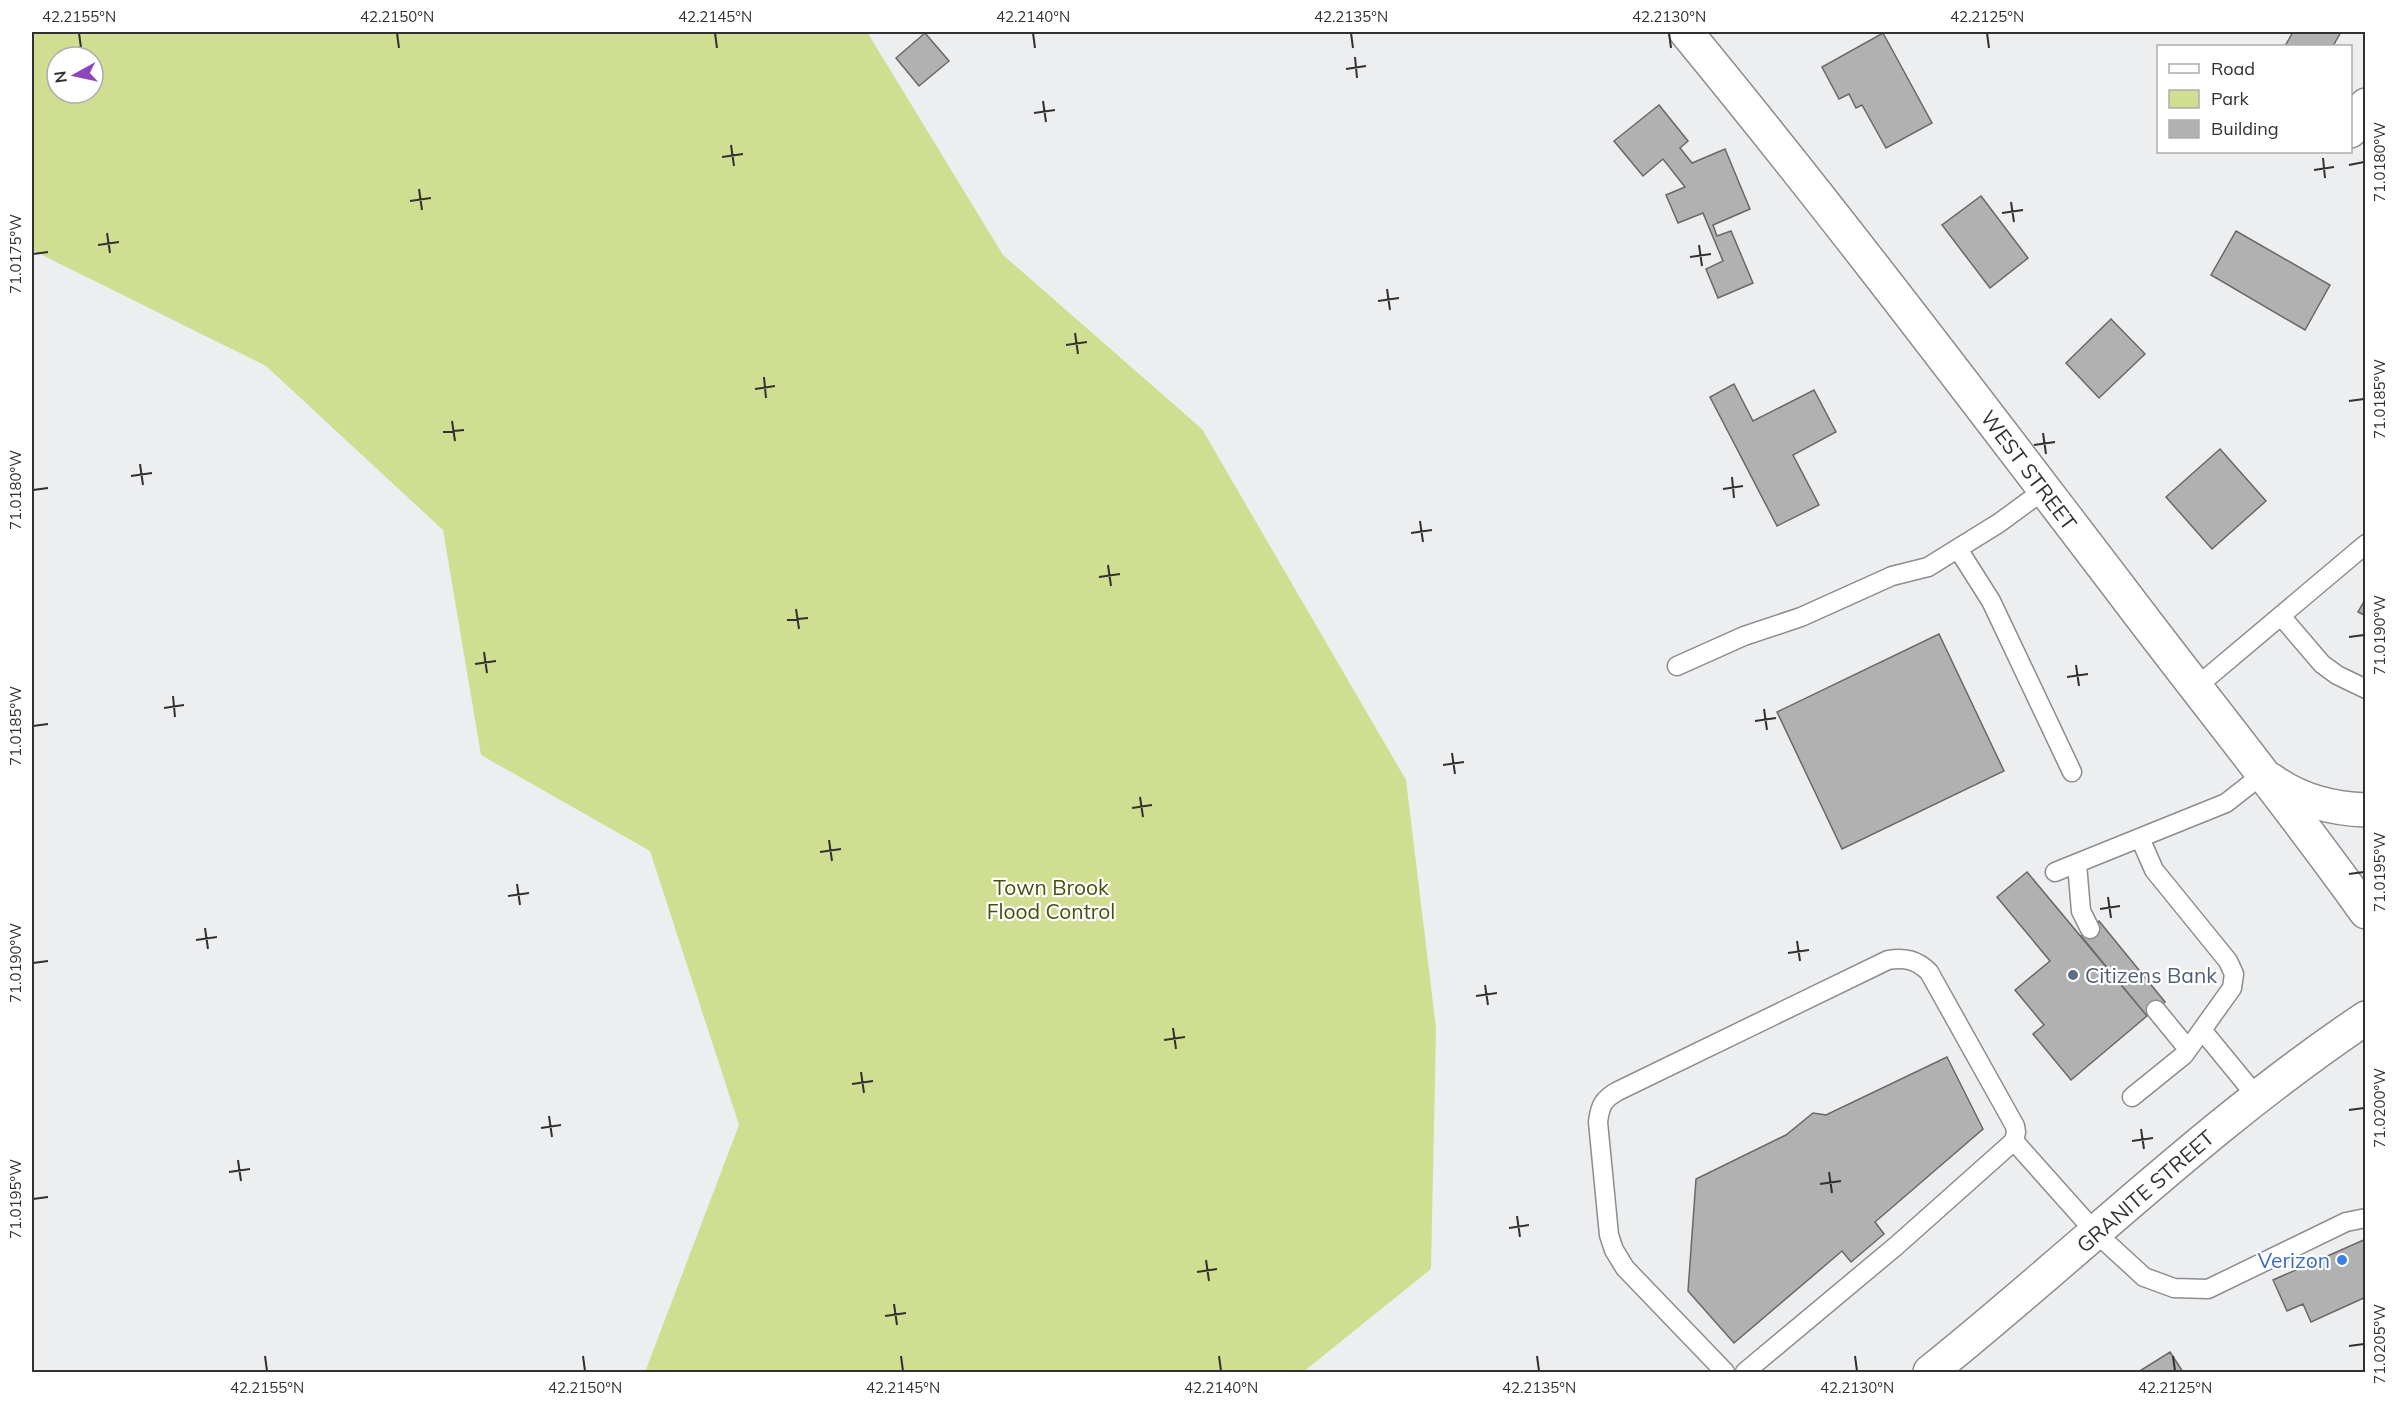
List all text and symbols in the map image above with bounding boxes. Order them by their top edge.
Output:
text: 42.2155°N [42,7,116,26]
text: 42.2150°N [360,7,434,26]
text: 42.2145°N [678,7,752,26]
text: 42.2140°N [996,7,1070,26]
text: 42.2135°N [1314,7,1388,26]
text: 42.2130°N [1632,7,1706,26]
text: 42.2125°N [1950,7,2024,26]
north arrow [45,45,105,105]
legend [2157,45,2352,153]
text: Road [2211,57,2255,80]
text: N [49,70,71,84]
text: Park [2211,87,2250,110]
text: Building [2211,117,2279,140]
text: 71.0180°W [2370,122,2389,202]
text: 71.0175°W [6,214,25,294]
text: 71.0185°W [2370,359,2389,439]
street label: WEST STREET [1975,405,2083,535]
text: 71.0180°W [6,450,25,530]
text: 71.0190°W [2370,595,2389,675]
text: 71.0185°W [6,686,25,766]
text: 71.0195°W [2370,832,2389,912]
park label: Town Brook Flood Control [987,874,1115,924]
text: 71.0190°W [6,923,25,1003]
place label: Citizens Bank [2085,962,2217,988]
marker: Citizens Bank [2066,968,2080,982]
text: 71.0200°W [2370,1068,2389,1148]
street label: GRANITE STREET [2071,1124,2219,1258]
text: 71.0195°W [6,1159,25,1239]
place label: Verizon [2258,1247,2330,1273]
marker: Verizon [2335,1253,2349,1267]
text: 71.0205°W [2370,1304,2389,1384]
text: 42.2155°N [230,1378,304,1397]
text: 42.2150°N [548,1378,622,1397]
text: 42.2145°N [866,1378,940,1397]
text: 42.2140°N [1184,1378,1258,1397]
text: 42.2135°N [1502,1378,1576,1397]
text: 42.2130°N [1820,1378,1894,1397]
text: 42.2125°N [2138,1378,2212,1397]

